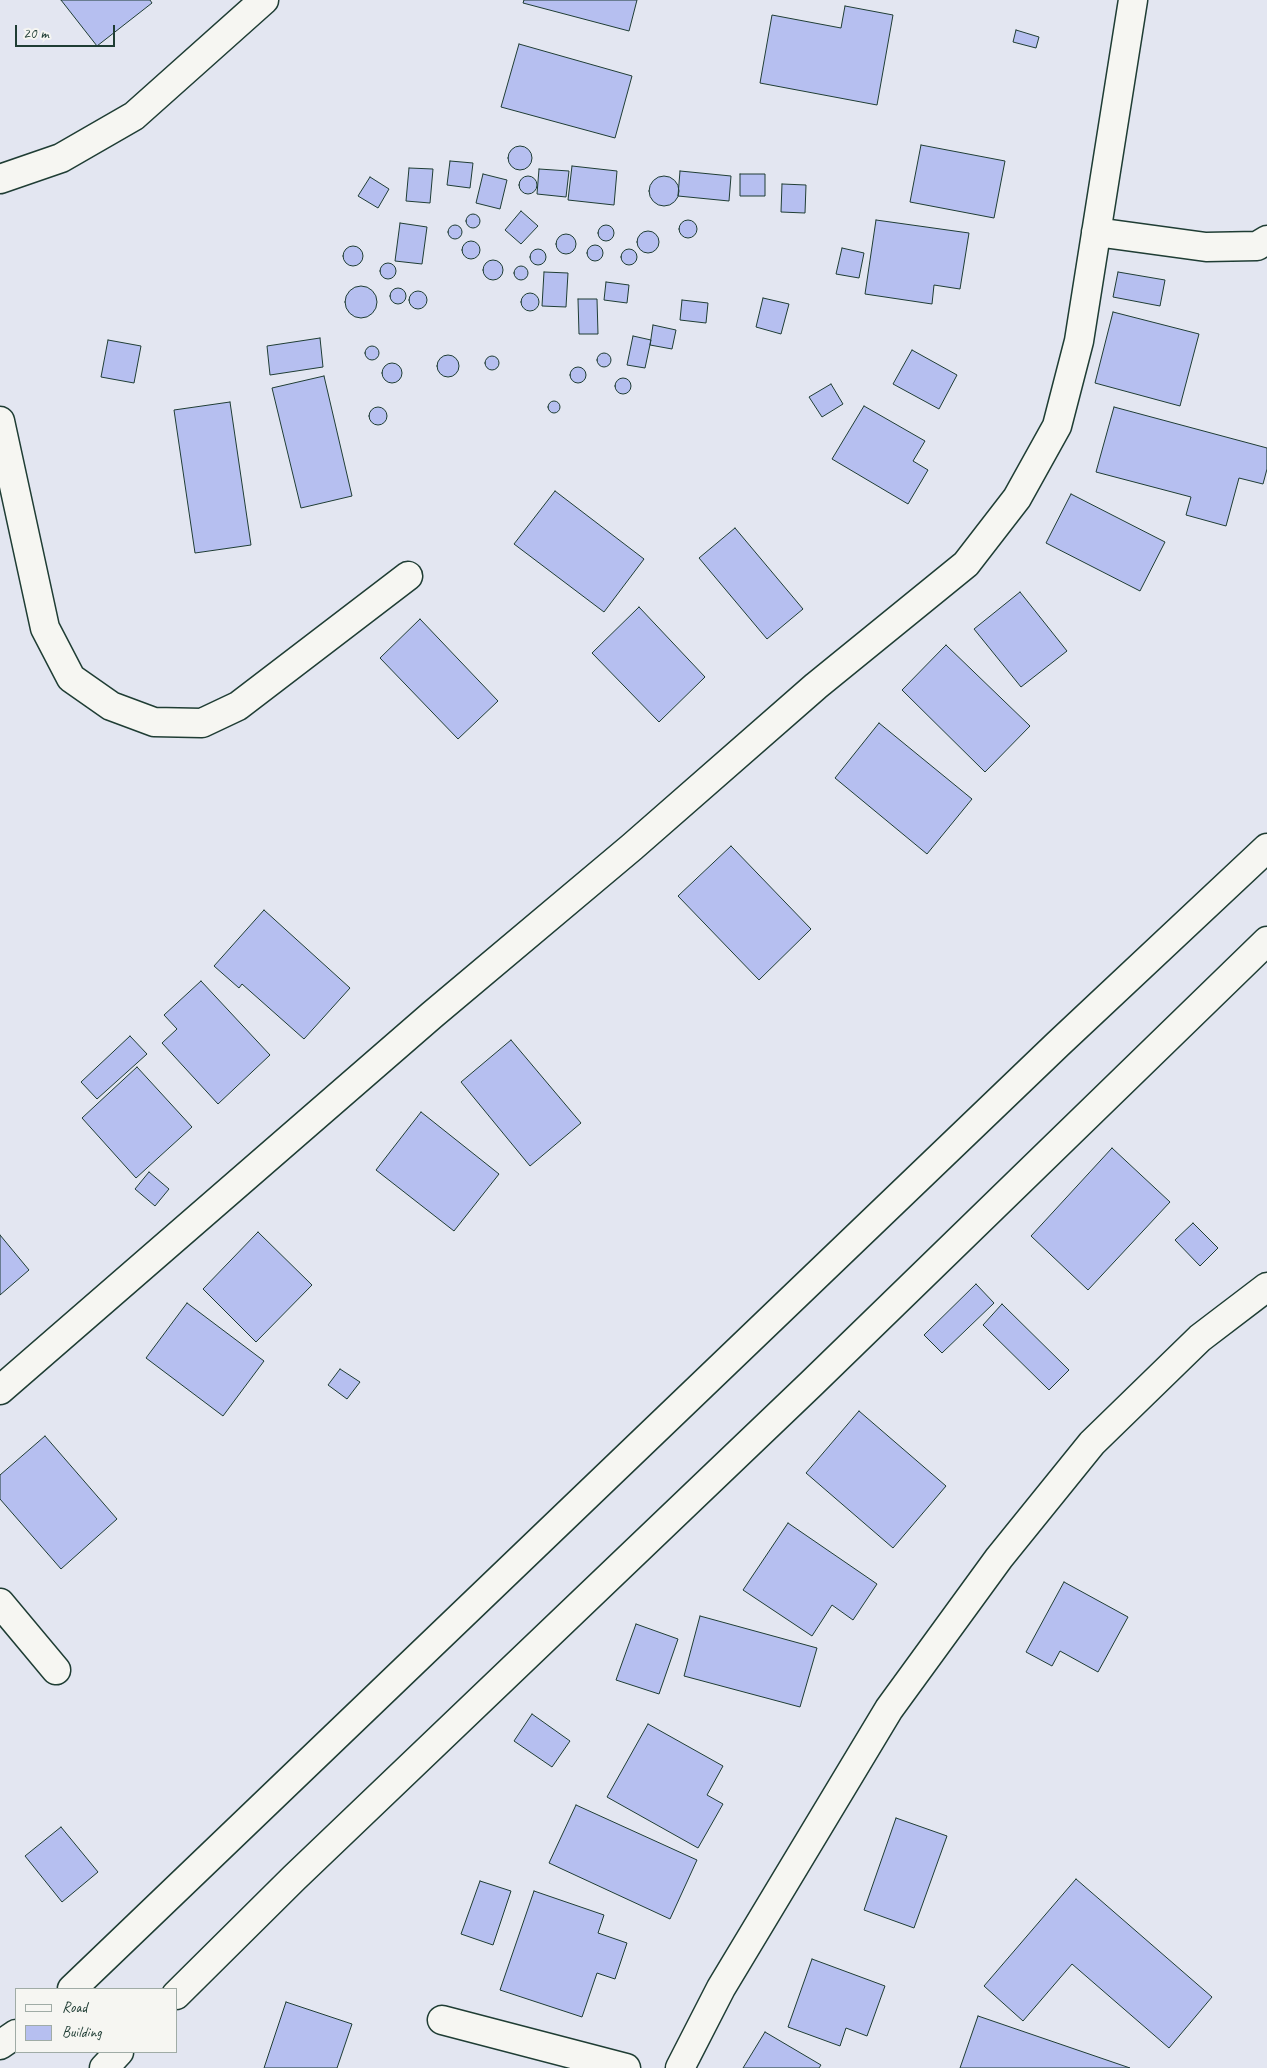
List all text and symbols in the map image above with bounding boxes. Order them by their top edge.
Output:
scale bar [18,15,118,47]
text: 20 m [23,24,49,43]
legend [15,1988,178,2053]
text: Road [62,1998,87,2017]
text: Building [62,2023,101,2042]

